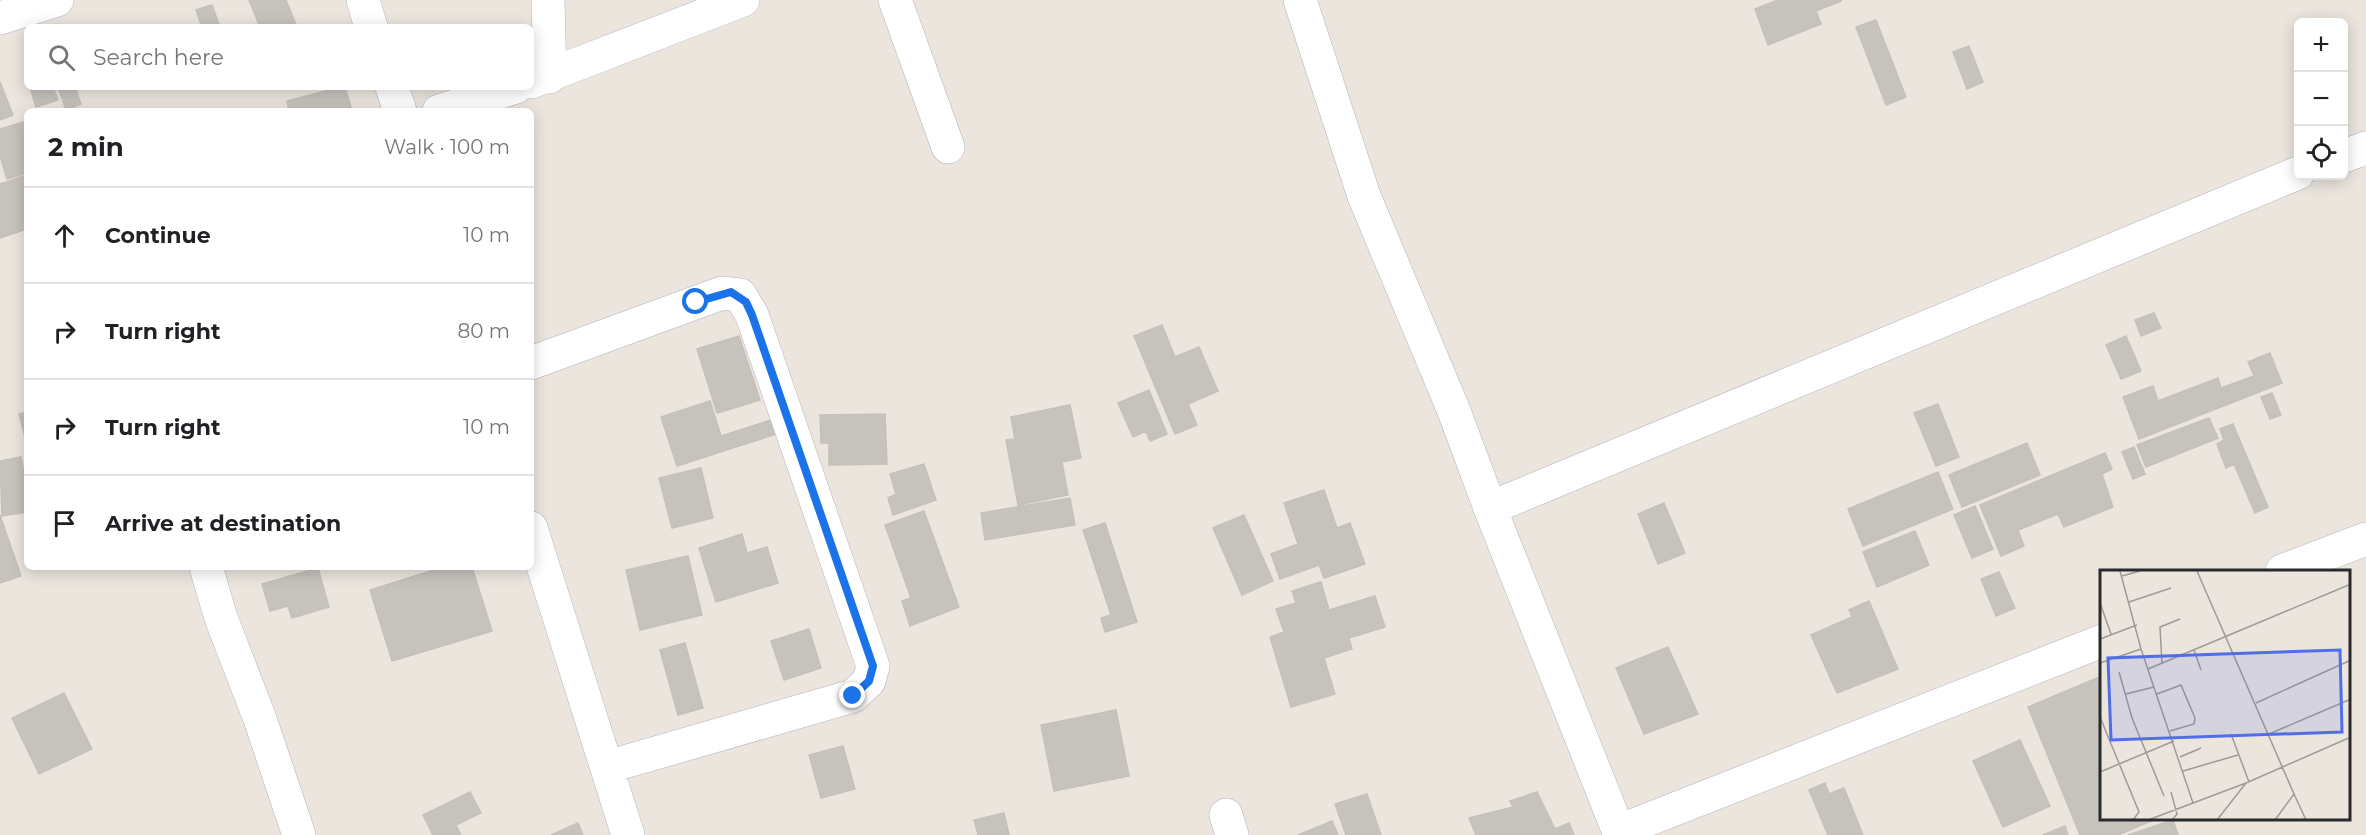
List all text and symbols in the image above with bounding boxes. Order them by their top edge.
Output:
map controls [2294,18,2348,180]
button: + [2294,18,2348,72]
search box [24,24,534,90]
icon: search [45,41,78,74]
text: Search here [93,44,224,71]
button: − [2294,72,2348,126]
button: locate [2294,126,2348,180]
text: 2 min [48,131,124,163]
text: Walk · 100 m [384,135,510,159]
icon: ahead [48,219,81,252]
text: Continue [105,222,211,249]
text: 10 m [463,223,510,247]
route start [682,288,708,314]
icon: right [48,315,81,348]
text: Turn right [105,318,220,345]
text: 80 m [458,319,510,343]
icon: right [48,411,81,444]
text: Turn right [105,414,220,441]
text: 10 m [463,415,510,439]
icon: arrive [48,507,81,540]
text: Arrive at destination [105,510,341,537]
inset map [2100,570,2351,820]
route end [839,682,865,708]

